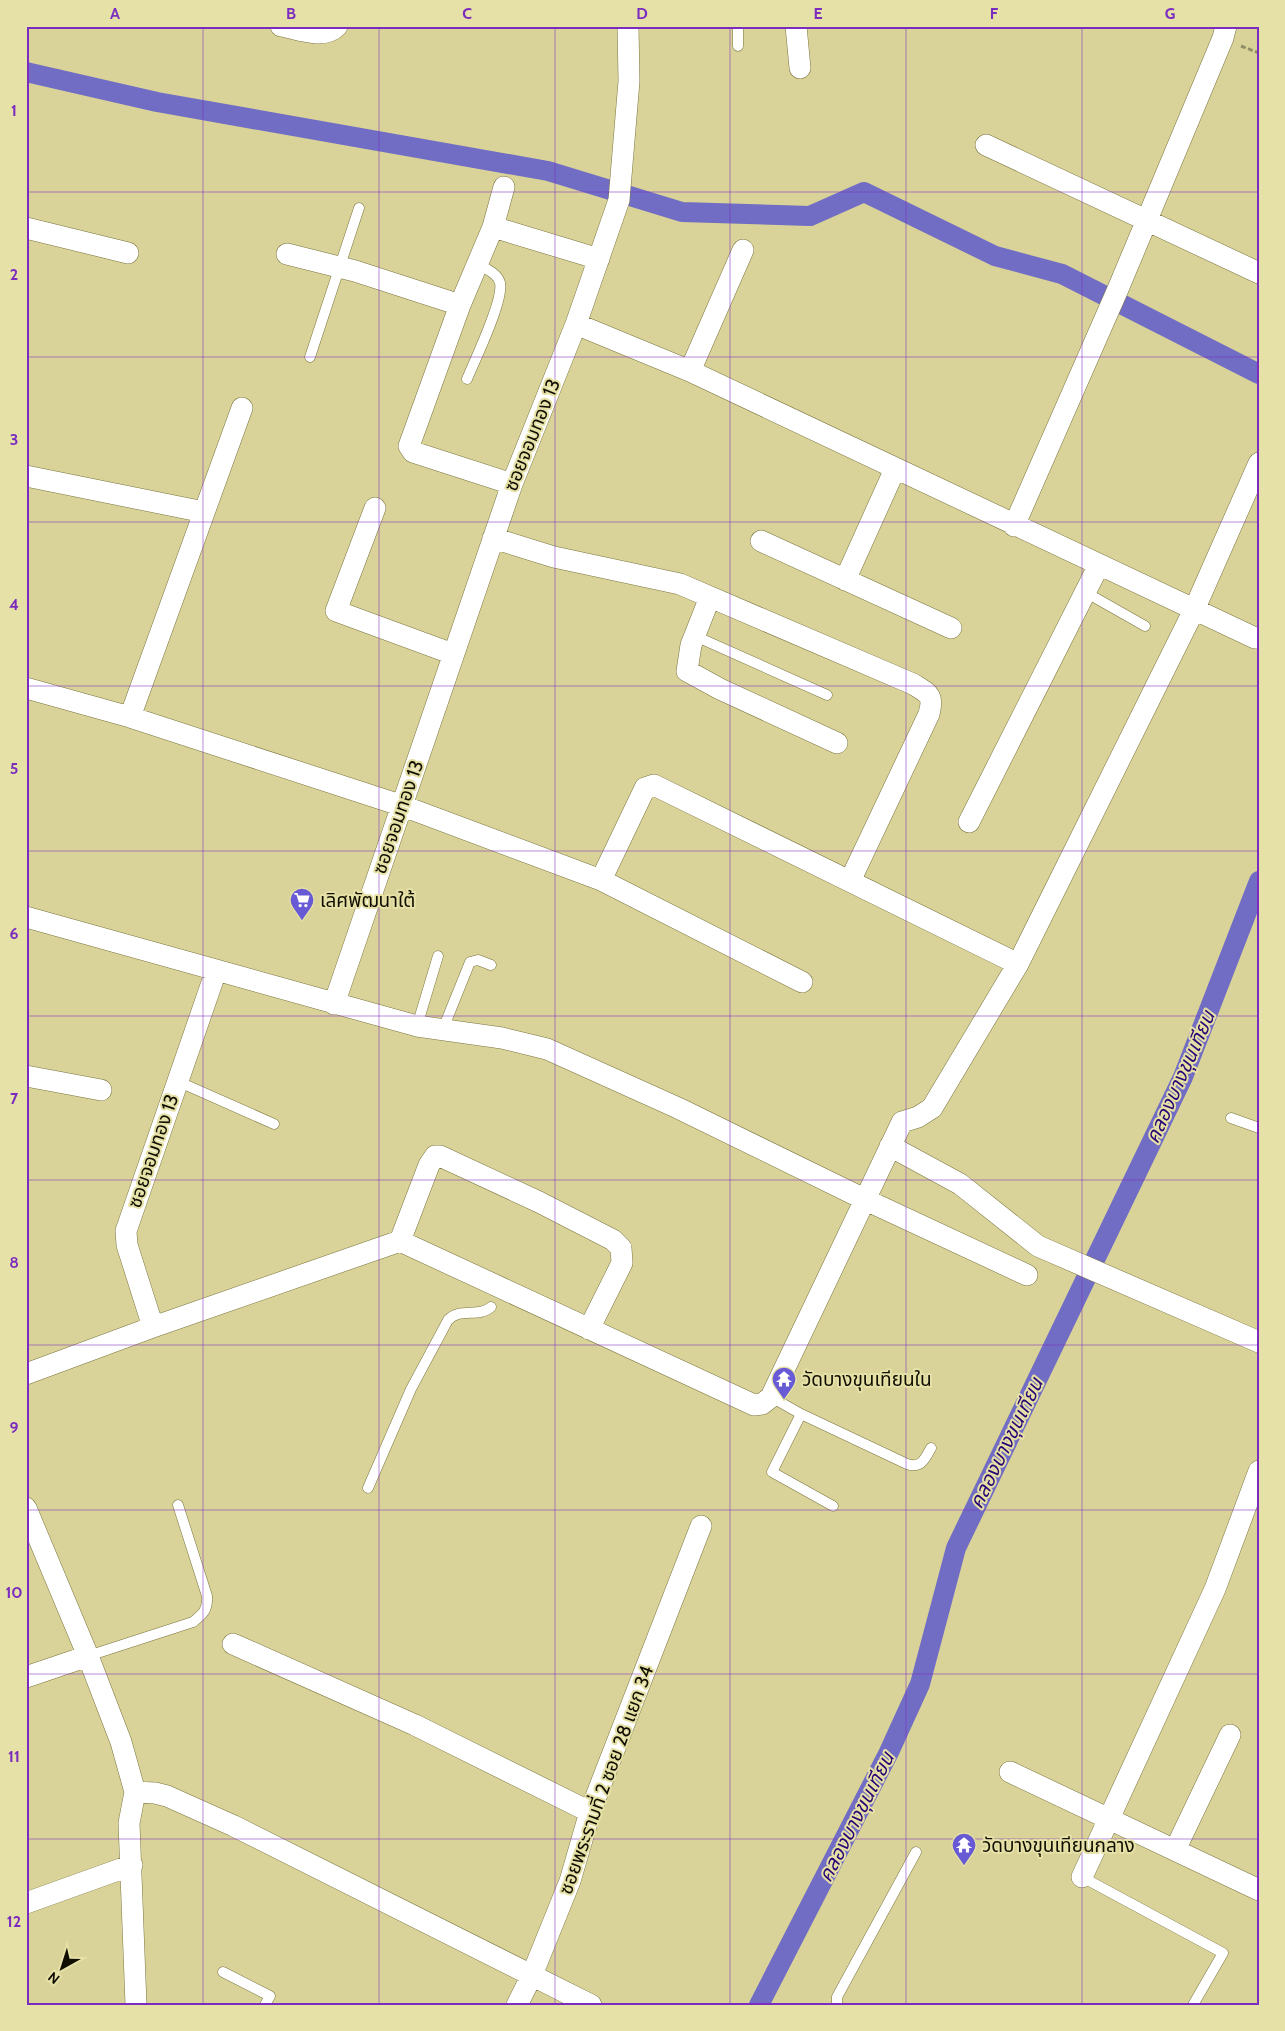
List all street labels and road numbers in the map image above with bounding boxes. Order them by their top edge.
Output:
street label: ซอยจอมทอง 13 [499,376,565,494]
street label: ซอยจอมทอง 13 [368,757,428,877]
street label: ซอยจอมทอง 13 [123,1091,183,1211]
street label: ซอยพระรามที่ 2 ซอย 28 แยก 34 [552,1662,658,1897]

